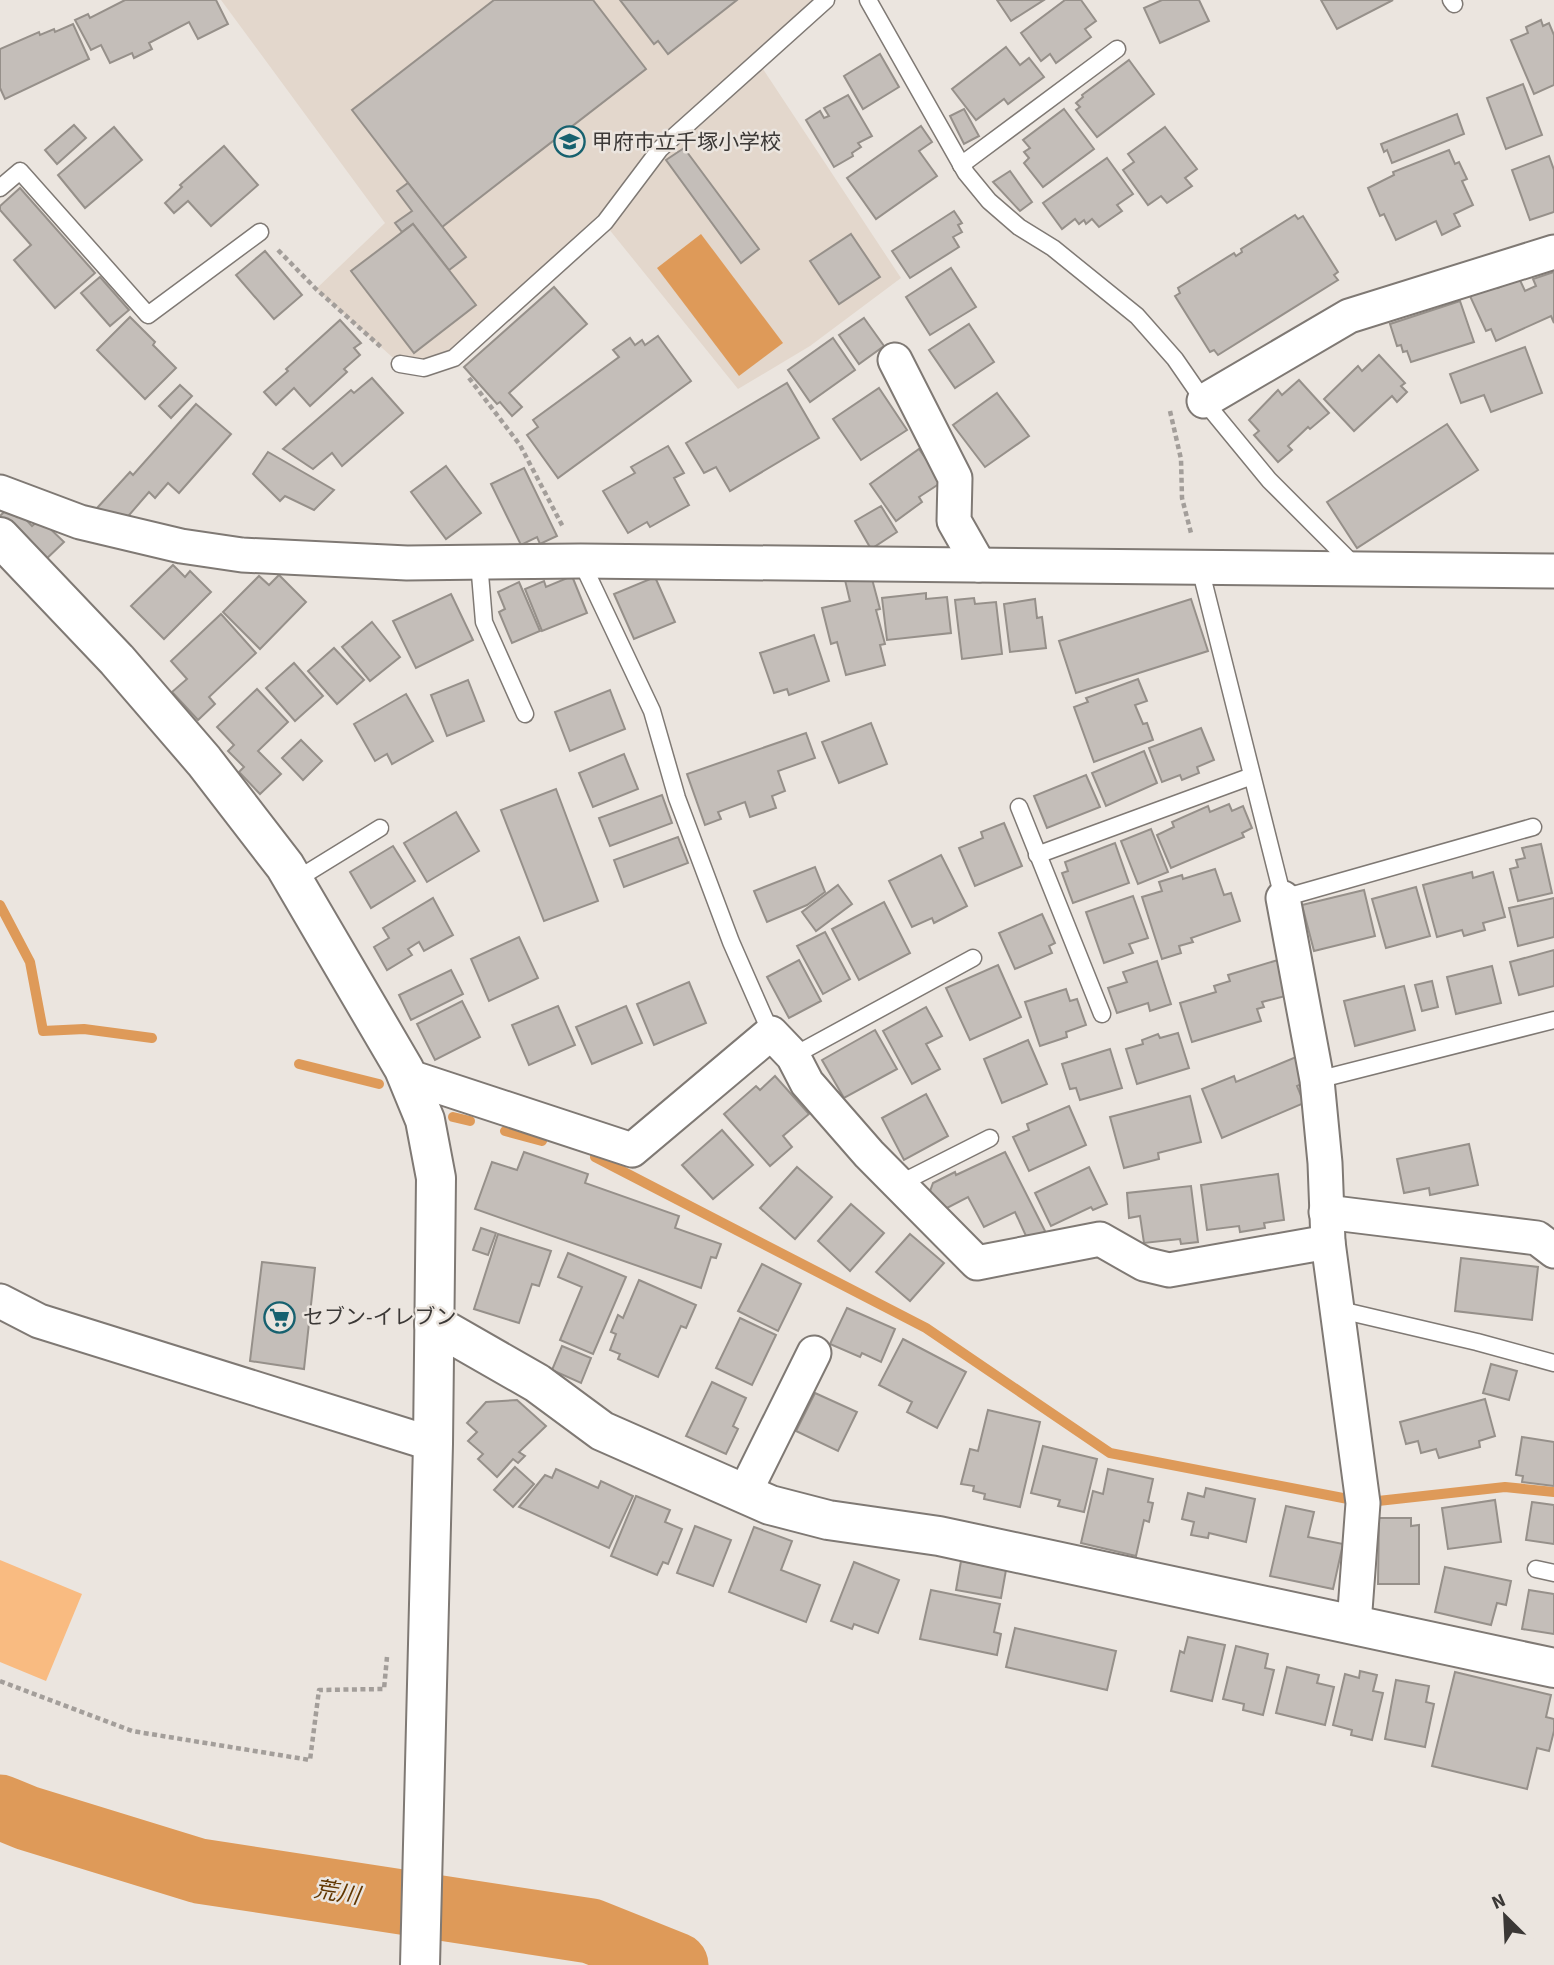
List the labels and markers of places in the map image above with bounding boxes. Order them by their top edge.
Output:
school or university icon: 甲府市立千塚小学校 [552,125,586,159]
place label: 甲府市立千塚小学校 [592,127,781,157]
supermarket icon: セブン-イレブン [263,1300,297,1334]
place label: セブン-イレブン [303,1302,457,1332]

